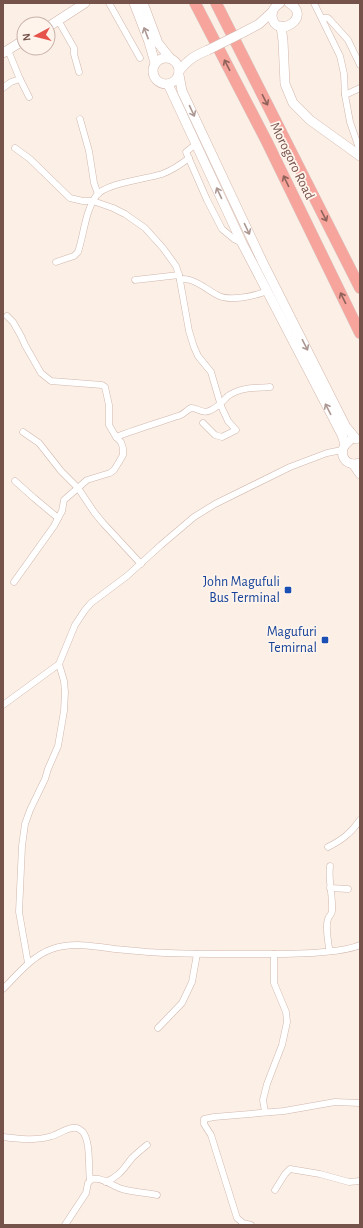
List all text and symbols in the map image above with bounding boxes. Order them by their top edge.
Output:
north arrow [16,16,56,56]
one-way arrow [141,27,149,39]
text: N [21,33,32,42]
one-way arrow [223,59,230,71]
one-way arrow [262,94,269,106]
one-way arrow [189,105,196,117]
street label: Morogoro Road [267,120,317,202]
one-way arrow [282,175,289,187]
one-way arrow [215,187,222,199]
one-way arrow [321,210,328,222]
one-way arrow [244,223,251,235]
one-way arrow [339,292,346,304]
one-way arrow [302,339,309,351]
one-way arrow [324,403,331,415]
place label: John Magufuli Bus Terminal [203,575,280,605]
marker: John Magufuli Bus Terminal [283,585,293,595]
place label: Magufuri Temirnal [267,625,317,655]
marker: Magufuri Temirnal [320,635,330,645]

